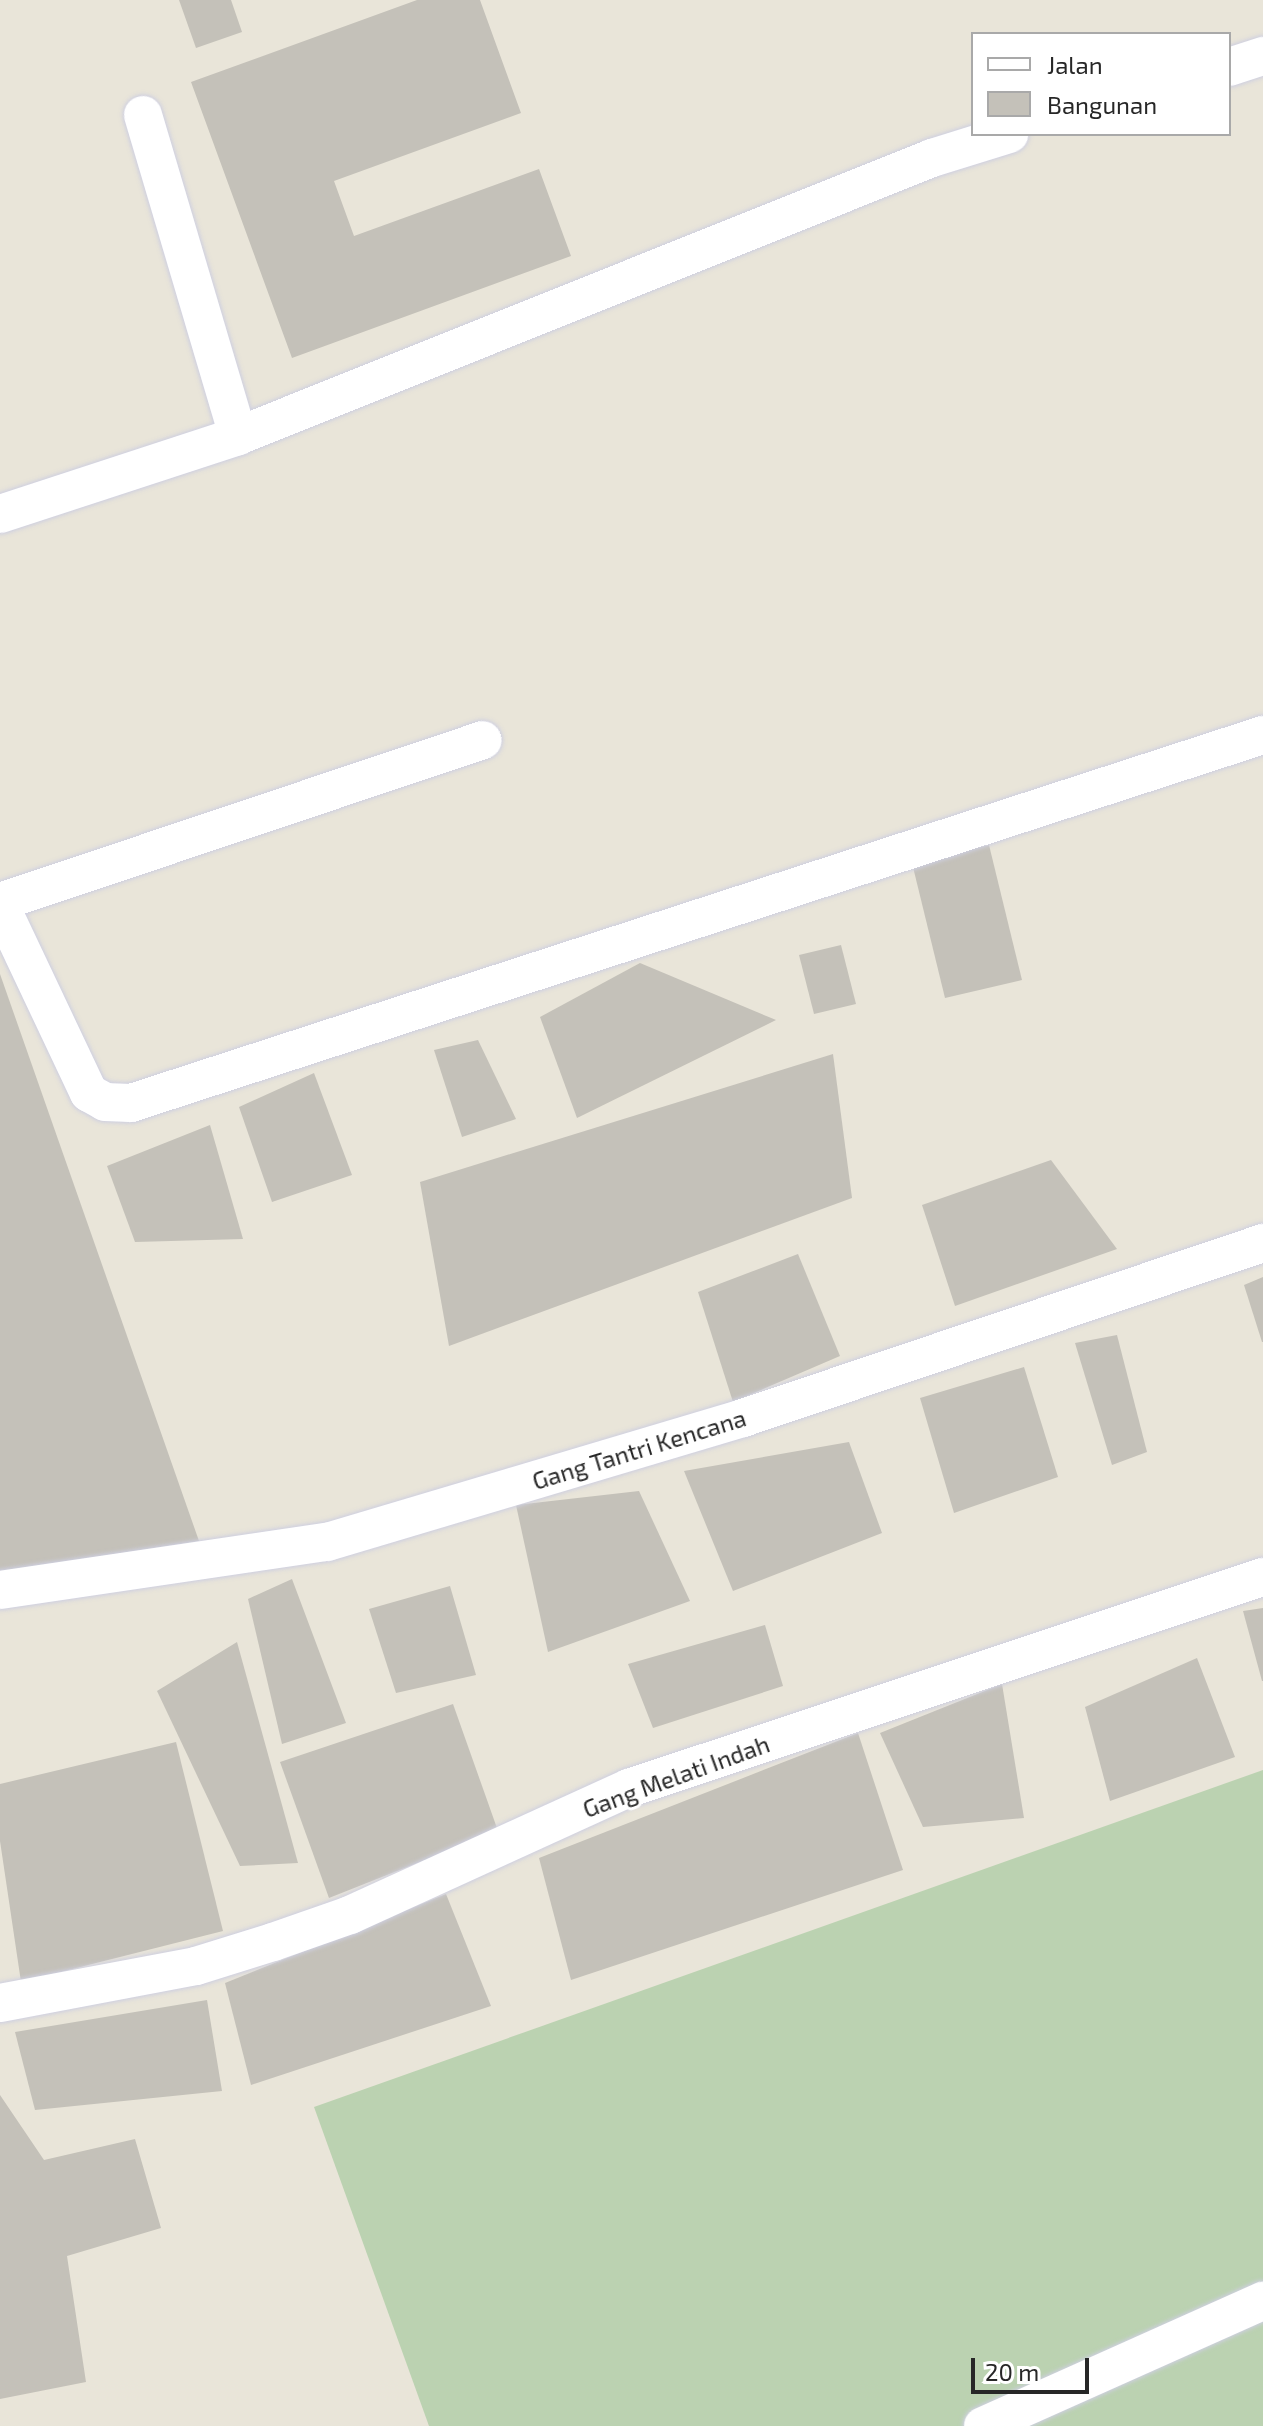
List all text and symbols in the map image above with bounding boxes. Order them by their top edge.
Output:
legend [971,32,1231,136]
text: Jalan [1047,50,1103,79]
text: Bangunan [1047,90,1157,119]
street label: Gang Tantri Kencana [528,1403,750,1495]
street label: Gang Melati Indah [579,1729,773,1823]
scale bar [975,2342,1093,2392]
text: 20 m [985,2357,1039,2386]

